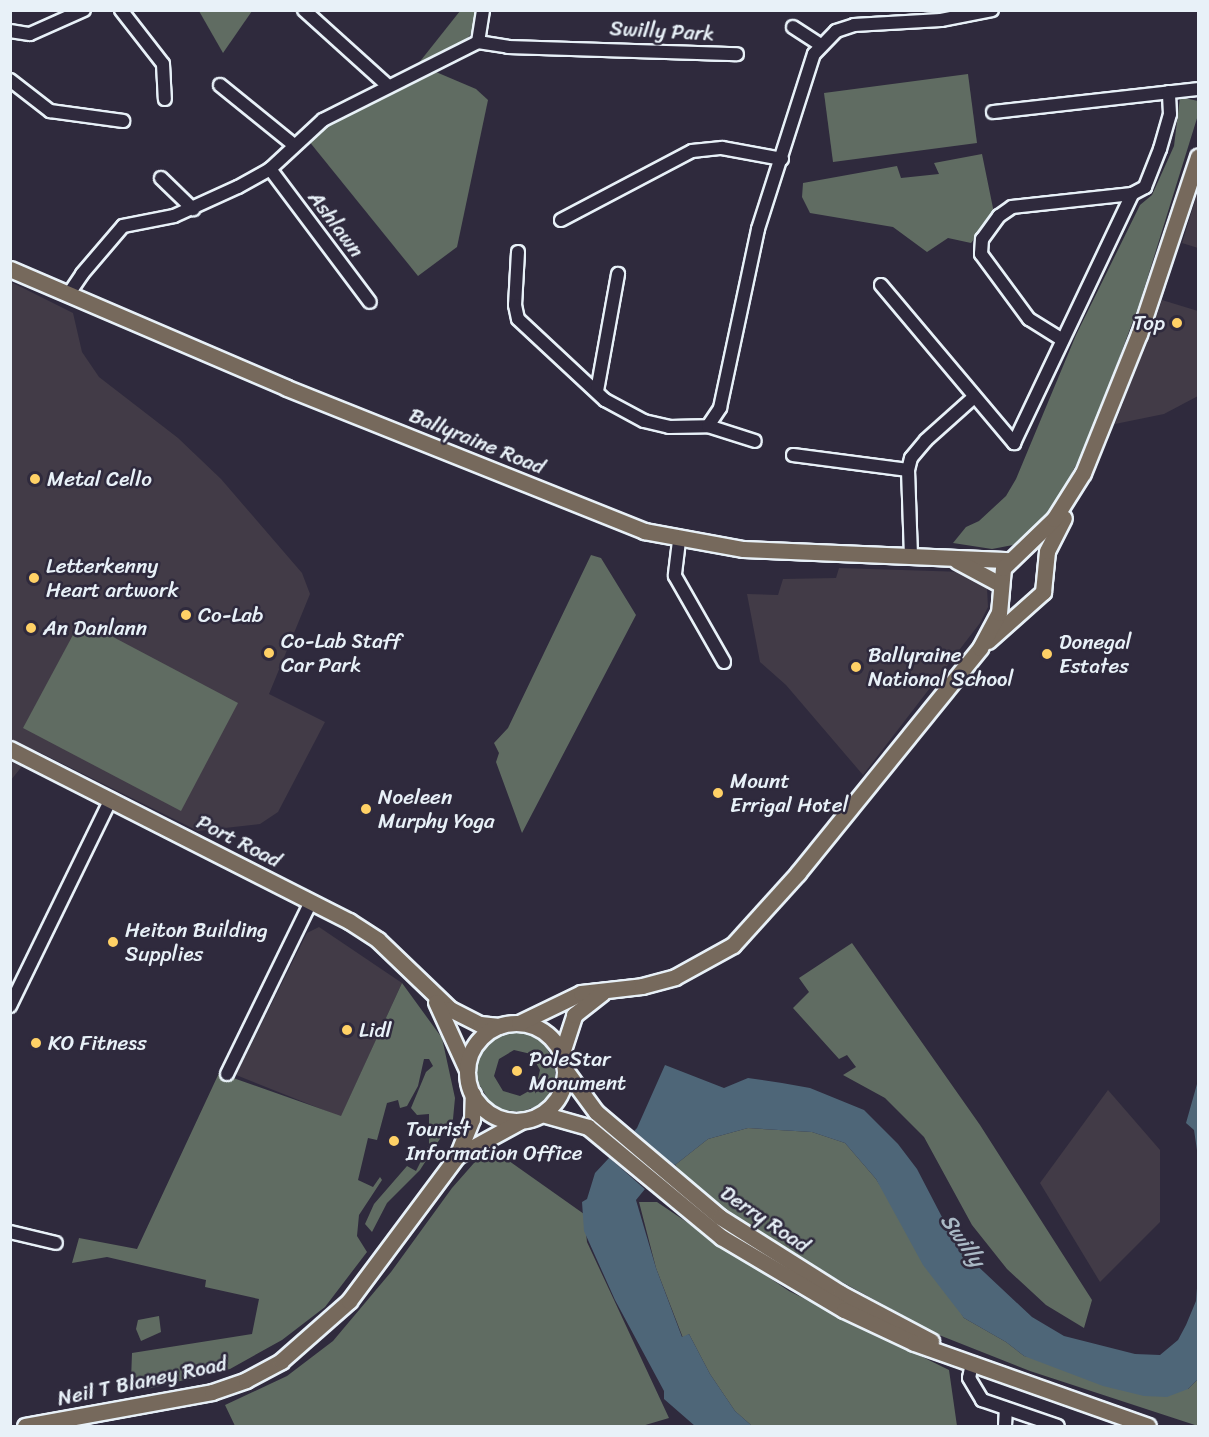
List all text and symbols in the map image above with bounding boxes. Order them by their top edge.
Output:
street label: Swilly Park [609,16,715,46]
street label: Ashlawn [303,186,369,262]
place label: Top [1133,310,1165,336]
marker: Top [1170,316,1184,330]
street label: Ballyraine Road [405,402,549,480]
place label: Metal Cello [47,466,153,492]
marker: Metal Cello [28,472,42,486]
place label: Letterkenny Heart artwork [46,553,179,603]
marker: Letterkenny Heart artwork [27,571,41,585]
place label: Co-Lab [198,602,263,628]
marker: Co-Lab [179,608,193,622]
place label: An Danlann [43,615,147,641]
marker: An Danlann [24,621,38,635]
place label: Co-Lab Staff Car Park [281,628,403,678]
place label: Donegal Estates [1059,629,1131,679]
place label: Ballyraine National School [868,642,1014,692]
marker: Co-Lab Staff Car Park [262,646,276,660]
marker: Donegal Estates [1040,647,1054,661]
marker: Ballyraine National School [849,660,863,674]
place label: Mount Errigal Hotel [730,768,849,818]
place label: Noeleen Murphy Yoga [378,784,495,834]
marker: Mount Errigal Hotel [711,786,725,800]
marker: Noeleen Murphy Yoga [359,802,373,816]
street label: Port Road [192,809,286,873]
place label: Heiton Building Supplies [125,917,268,967]
marker: Heiton Building Supplies [106,935,120,949]
place label: Lidl [359,1017,392,1043]
marker: Lidl [340,1023,354,1037]
place label: KO Fitness [48,1030,147,1056]
marker: KO Fitness [29,1036,43,1050]
place label: PoleStar Monument [529,1046,626,1096]
marker: PoleStar Monument [510,1064,524,1078]
place label: Tourist Information Office [406,1116,582,1166]
marker: Tourist Information Office [387,1134,401,1148]
street label: Derry Road [716,1180,814,1258]
water label: Swilly [935,1208,991,1272]
street label: Neil T Blaney Road [55,1351,229,1411]

